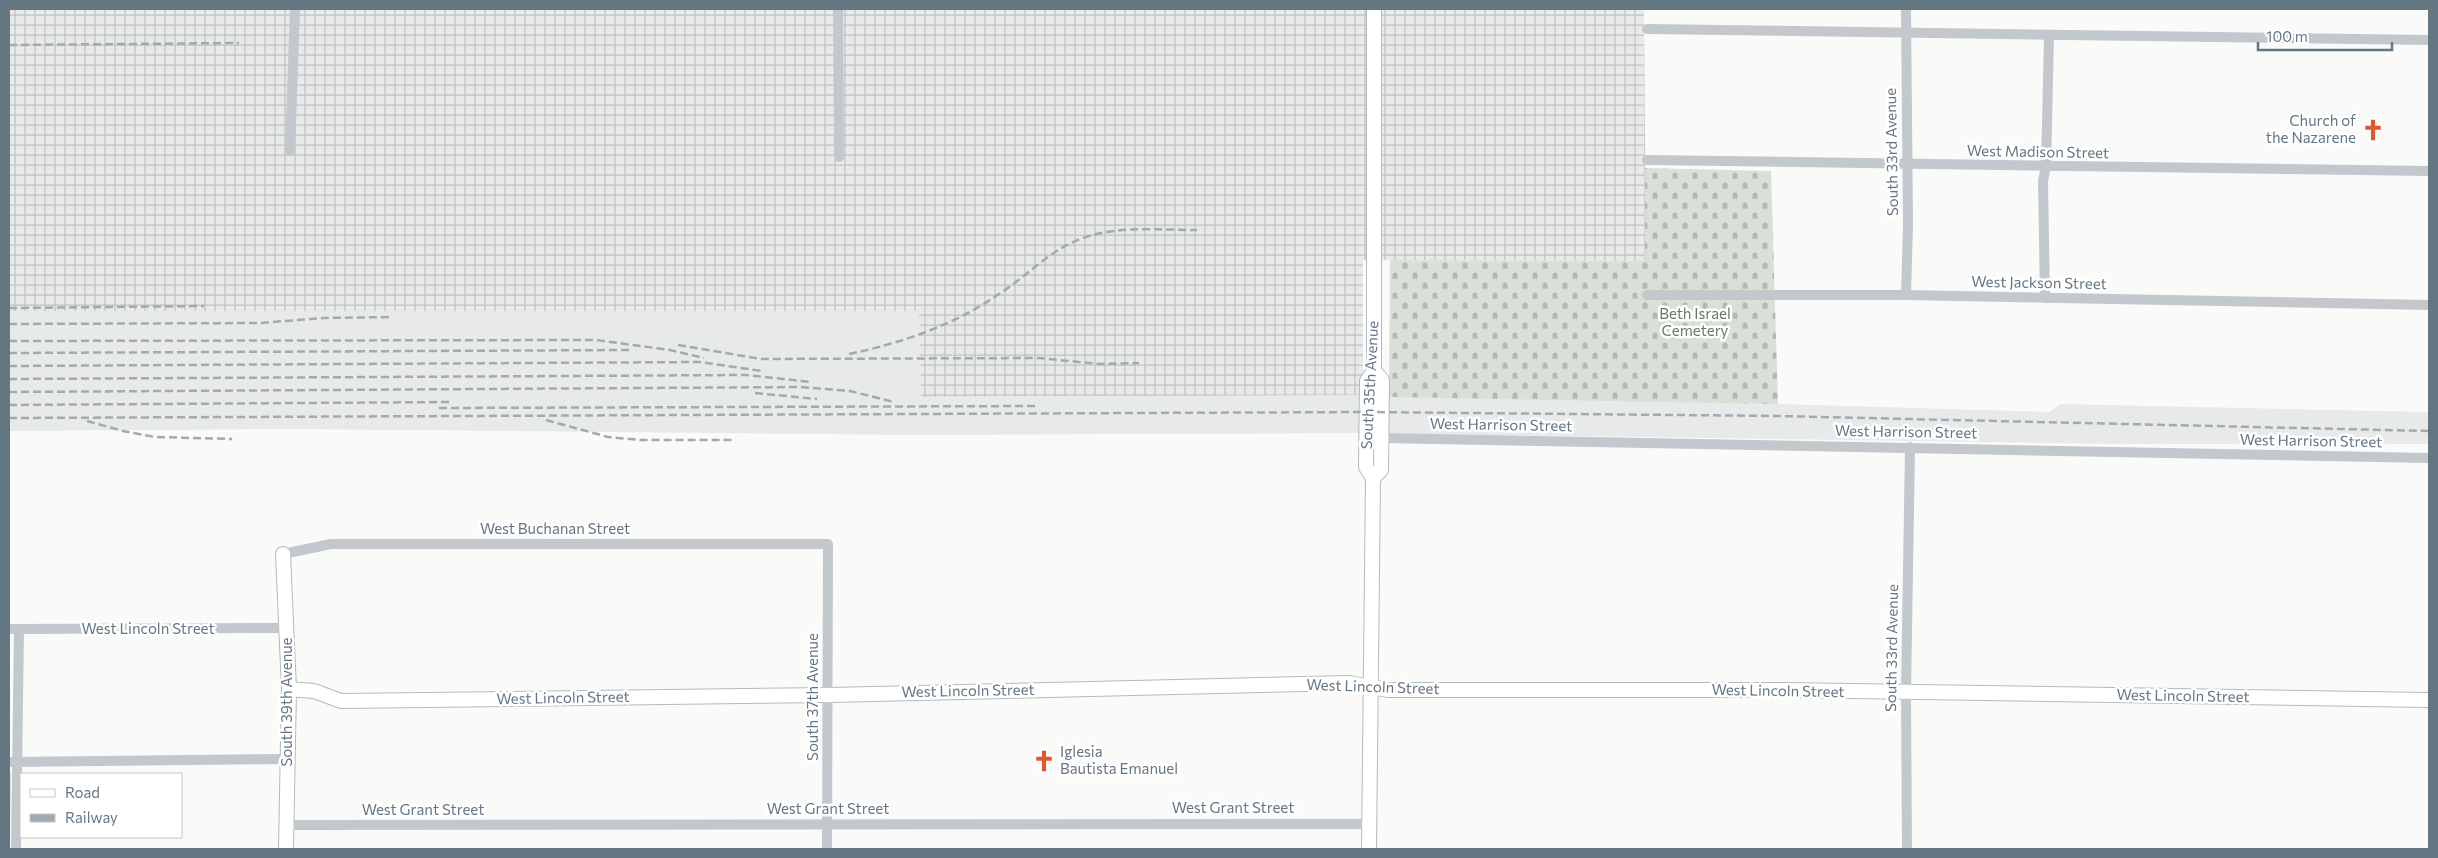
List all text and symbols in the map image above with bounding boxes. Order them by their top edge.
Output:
scale bar [2258,20,2392,52]
text: 100 m [2266,27,2308,45]
street label: South 33rd Avenue [1881,88,1901,216]
place label: Church of the Nazarene [2266,111,2356,146]
church icon: Church of the Nazarene [2360,117,2386,143]
street label: West Madison Street [1967,141,2109,161]
street label: West Jackson Street [1971,272,2107,292]
park label: Beth Israel Cemetery [1659,304,1731,339]
street label: South 35th Avenue [1357,320,1381,450]
street label: West Harrison Street [1430,414,1572,434]
street label: West Harrison Street [1835,421,1977,441]
street label: West Harrison Street [2240,430,2382,450]
street label: West Buchanan Street [480,519,630,537]
street label: South 33rd Avenue [1881,584,1901,712]
street label: West Lincoln Street [81,619,215,637]
street label: South 37th Avenue [803,633,821,761]
street label: South 39th Avenue [277,637,295,767]
street label: West Lincoln Street [1306,675,1440,697]
street label: West Lincoln Street [901,680,1035,700]
street label: West Lincoln Street [1711,680,1845,700]
street label: West Lincoln Street [2116,685,2250,705]
street label: West Lincoln Street [496,687,630,707]
place label: Iglesia Bautista Emanuel [1060,742,1178,777]
church icon: Iglesia Bautista Emanuel [1031,748,1057,774]
legend [20,773,182,838]
text: Road [65,783,100,801]
street label: West Grant Street [1172,798,1294,816]
street label: West Grant Street [767,799,889,817]
street label: West Grant Street [362,800,484,818]
text: Railway [65,808,118,826]

